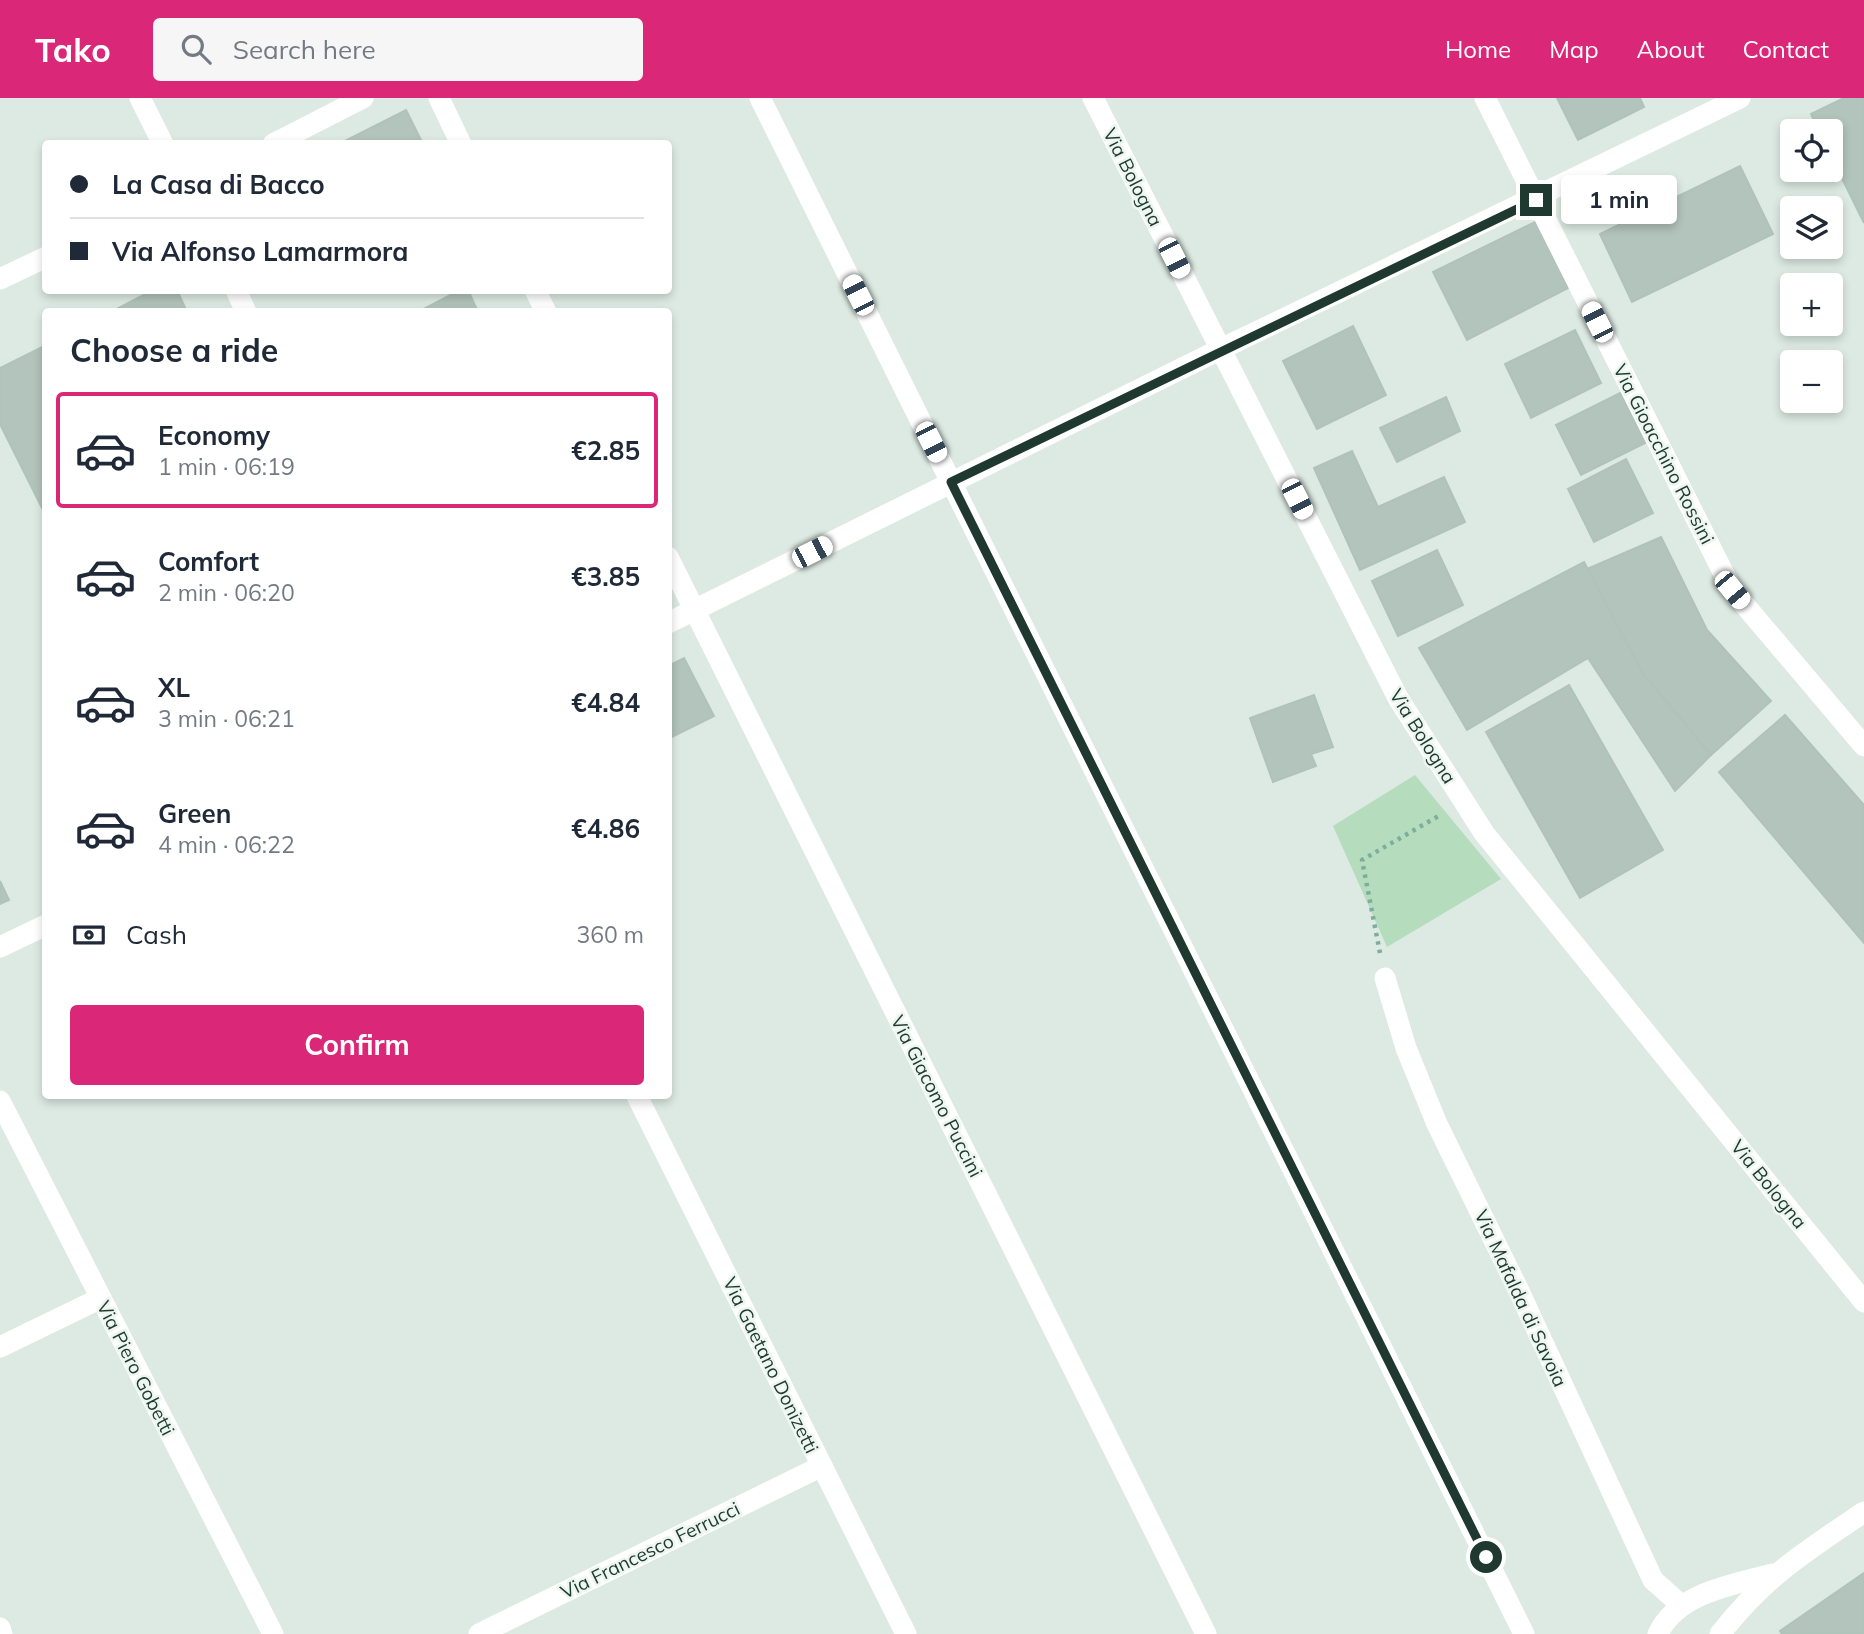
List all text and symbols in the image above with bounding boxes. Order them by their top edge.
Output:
search box [153,18,643,81]
text: Tako [35,29,111,70]
icon: search [177,30,215,68]
text: Search here [233,33,376,66]
text: Home [1445,34,1511,64]
text: Map [1549,34,1599,64]
text: About [1637,34,1705,64]
text: Contact [1743,34,1829,64]
map controls [1780,119,1843,413]
button: locate [1780,119,1843,182]
street label: Via Bologna [1098,124,1168,230]
text: La Casa di Bacco [112,168,325,201]
callout: 1 min [1560,176,1676,224]
route end [1520,184,1552,216]
text: 1 min [1589,185,1649,214]
button: layers [1780,196,1843,259]
text: Via Alfonso Lamarmora [112,235,408,268]
car [1156,235,1193,281]
car [840,272,877,318]
button: + [1780,273,1843,336]
car [1579,299,1616,345]
text: Choose a ride [70,330,278,370]
button: − [1780,350,1843,413]
street label: Via Gioacchino Rossini [1608,360,1720,548]
icon: car [74,419,137,482]
text: Economy [158,419,270,452]
car [913,419,950,465]
text: €2.85 [571,434,640,467]
text: 1 min · 06:19 [158,452,295,481]
car [1279,476,1316,522]
car [789,533,836,571]
icon: car [74,545,137,608]
text: Comfort [158,545,259,578]
text: €3.85 [571,560,640,593]
car [1711,567,1754,613]
text: 2 min · 06:20 [158,578,295,607]
icon: car [74,671,137,734]
text: XL [158,671,190,704]
street label: Via Bologna [1384,684,1462,788]
text: €4.84 [571,686,640,719]
text: 3 min · 06:21 [158,704,295,733]
icon: car [74,797,137,860]
text: Green [158,797,231,830]
text: €4.86 [571,812,640,845]
text: 4 min · 06:22 [158,830,295,859]
icon: cash [70,916,108,954]
text: Cash [126,918,187,951]
text: 360 m [576,920,644,949]
button: Confirm [70,1005,644,1085]
street label: Via Giacomo Puccini [886,1011,988,1181]
street label: Via Bologna [1726,1135,1812,1233]
street label: Via Mafalda di Savoia [1469,1206,1573,1390]
street label: Via Gaetano Donizetti [718,1273,824,1457]
street label: Via Piero Gobetti [92,1297,180,1439]
street label: Via Francesco Ferrucci [556,1496,744,1604]
route start [1470,1541,1502,1573]

